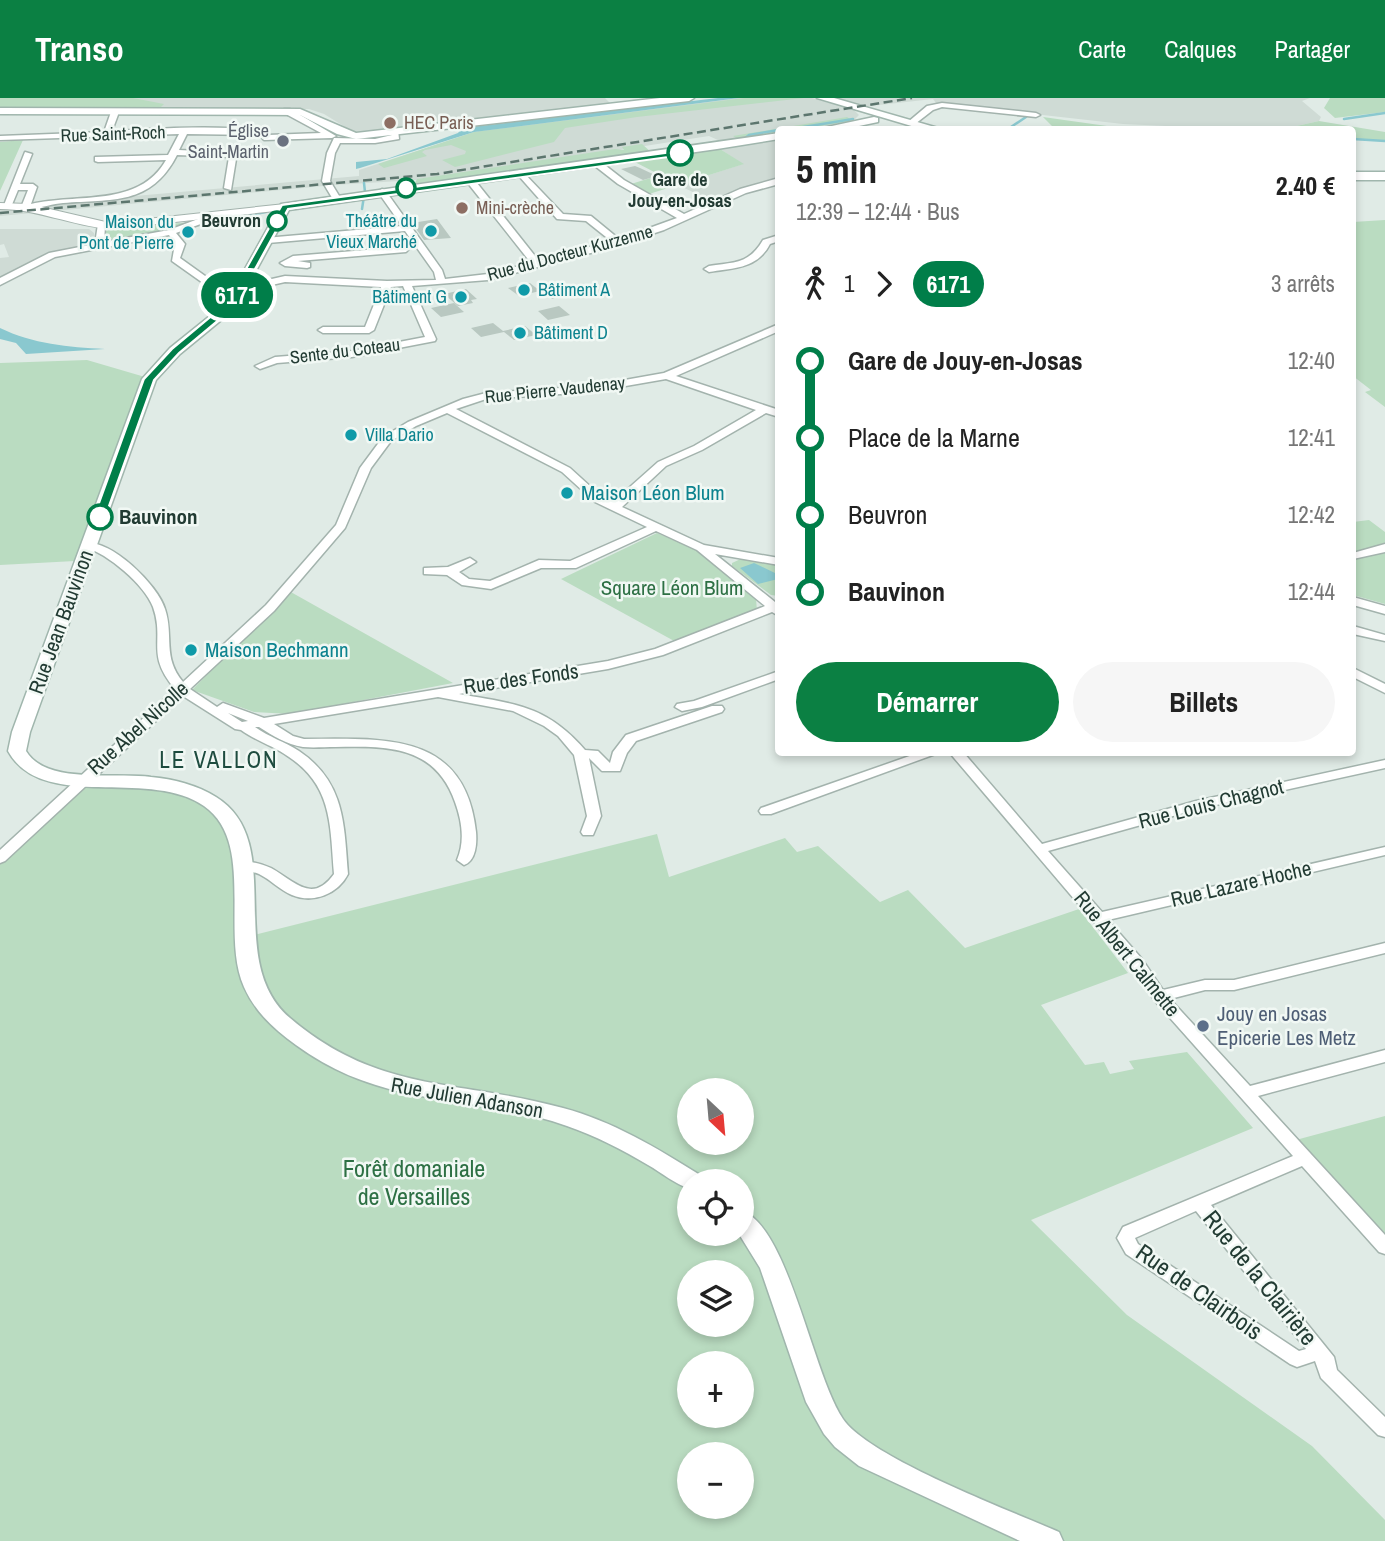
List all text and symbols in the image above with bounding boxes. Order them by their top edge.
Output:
text: Transo [35,27,124,71]
text: Carte [1078,33,1126,65]
text: Calques [1164,33,1237,65]
text: Partager [1275,33,1350,65]
place label: HEC Paris [404,110,474,135]
marker: HEC Paris [382,115,398,131]
place label: Église Saint-Martin [188,118,269,164]
street label: Rue Saint-Roch [60,119,166,148]
marker: Église Saint-Martin [275,133,291,149]
marker: Gare de Jouy-en-Josas [667,140,693,166]
text: 5 min [796,144,877,195]
place label: Gare de Jouy-en-Josas [628,167,732,213]
text: 2.40 € [1276,168,1335,203]
unlabelled marker [396,178,416,198]
place label: Mini-crèche [476,195,554,220]
text: 12:39 – 12:44 · Bus [796,196,960,227]
marker: Mini-crèche [454,200,470,216]
place label: Beuvron [201,208,261,233]
place label: Théâtre du Vieux Marché [326,208,417,254]
place label: Maison du Pont de Pierre [79,209,174,255]
marker: Beuvron [267,211,287,231]
street label: Rue du Docteur Kurzenne [484,218,656,287]
marker: Théâtre du Vieux Marché [423,223,439,239]
marker: Maison du Pont de Pierre [180,224,196,240]
icon: walk [796,265,834,303]
icon: forward [865,265,903,303]
text: 1 [844,268,855,299]
text: 6171 [927,268,970,300]
text: 3 arrêts [1271,268,1335,299]
line badge: 6171 [188,272,286,318]
place label: Bâtiment A [538,277,610,302]
text: 6171 [215,279,259,311]
marker: Bâtiment A [516,282,532,298]
place label: Bâtiment G [372,284,447,309]
marker: Bâtiment G [453,289,469,305]
place label: Bâtiment D [534,320,608,345]
marker: Bâtiment D [512,325,528,341]
street label: Sente du Coteau [288,331,401,370]
text: Gare de Jouy-en-Josas [848,343,1083,378]
text: 12:40 [1288,345,1335,376]
street label: Rue Pierre Vaudenay [484,370,627,409]
text: Place de la Marne [848,420,1020,455]
place label: Villa Dario [365,422,434,447]
text: 12:41 [1288,422,1335,453]
marker: Villa Dario [343,427,359,443]
place label: Maison Léon Blum [581,478,725,507]
marker: Maison Léon Blum [559,485,575,501]
text: Beuvron [848,497,927,532]
text: 12:42 [1288,499,1335,530]
place label: Bauvinon [119,502,197,531]
marker: Bauvinon [87,504,113,530]
street label: Rue Jean Bauvinon [21,546,100,698]
park label: Square Léon Blum [601,573,743,602]
text: Bauvinon [848,574,945,609]
text: 12:44 [1288,576,1335,607]
place label: Maison Bechmann [205,635,349,664]
marker: Maison Bechmann [183,642,199,658]
street label: Rue des Fonds [462,656,580,701]
button: Démarrer [796,662,1059,742]
button: Billets [1073,662,1335,742]
street label: Rue Abel Nicolle [81,674,195,781]
district label: LE VALLON [159,744,279,775]
street label: Rue Louis Chagnot [1135,771,1287,836]
street label: Rue Lazare Hoche [1168,853,1314,914]
street label: Rue Albert Calmette [1068,885,1187,1023]
place label: Jouy en Josas Epicerie Les Metz [1217,999,1356,1052]
marker: Jouy en Josas Epicerie Les Metz [1195,1018,1211,1034]
street label: Rue Julien Adanson [389,1070,546,1125]
north arrow [677,1078,754,1155]
map controls [677,1078,754,1519]
park label: Forêt domaniale de Versailles [343,1152,485,1212]
button: locate [677,1169,754,1246]
street label: Rue de la Clairière [1196,1203,1325,1352]
street label: Rue de Clairbois [1130,1236,1269,1347]
button: layers [677,1260,754,1337]
button: + [677,1351,754,1428]
button: − [677,1442,754,1519]

